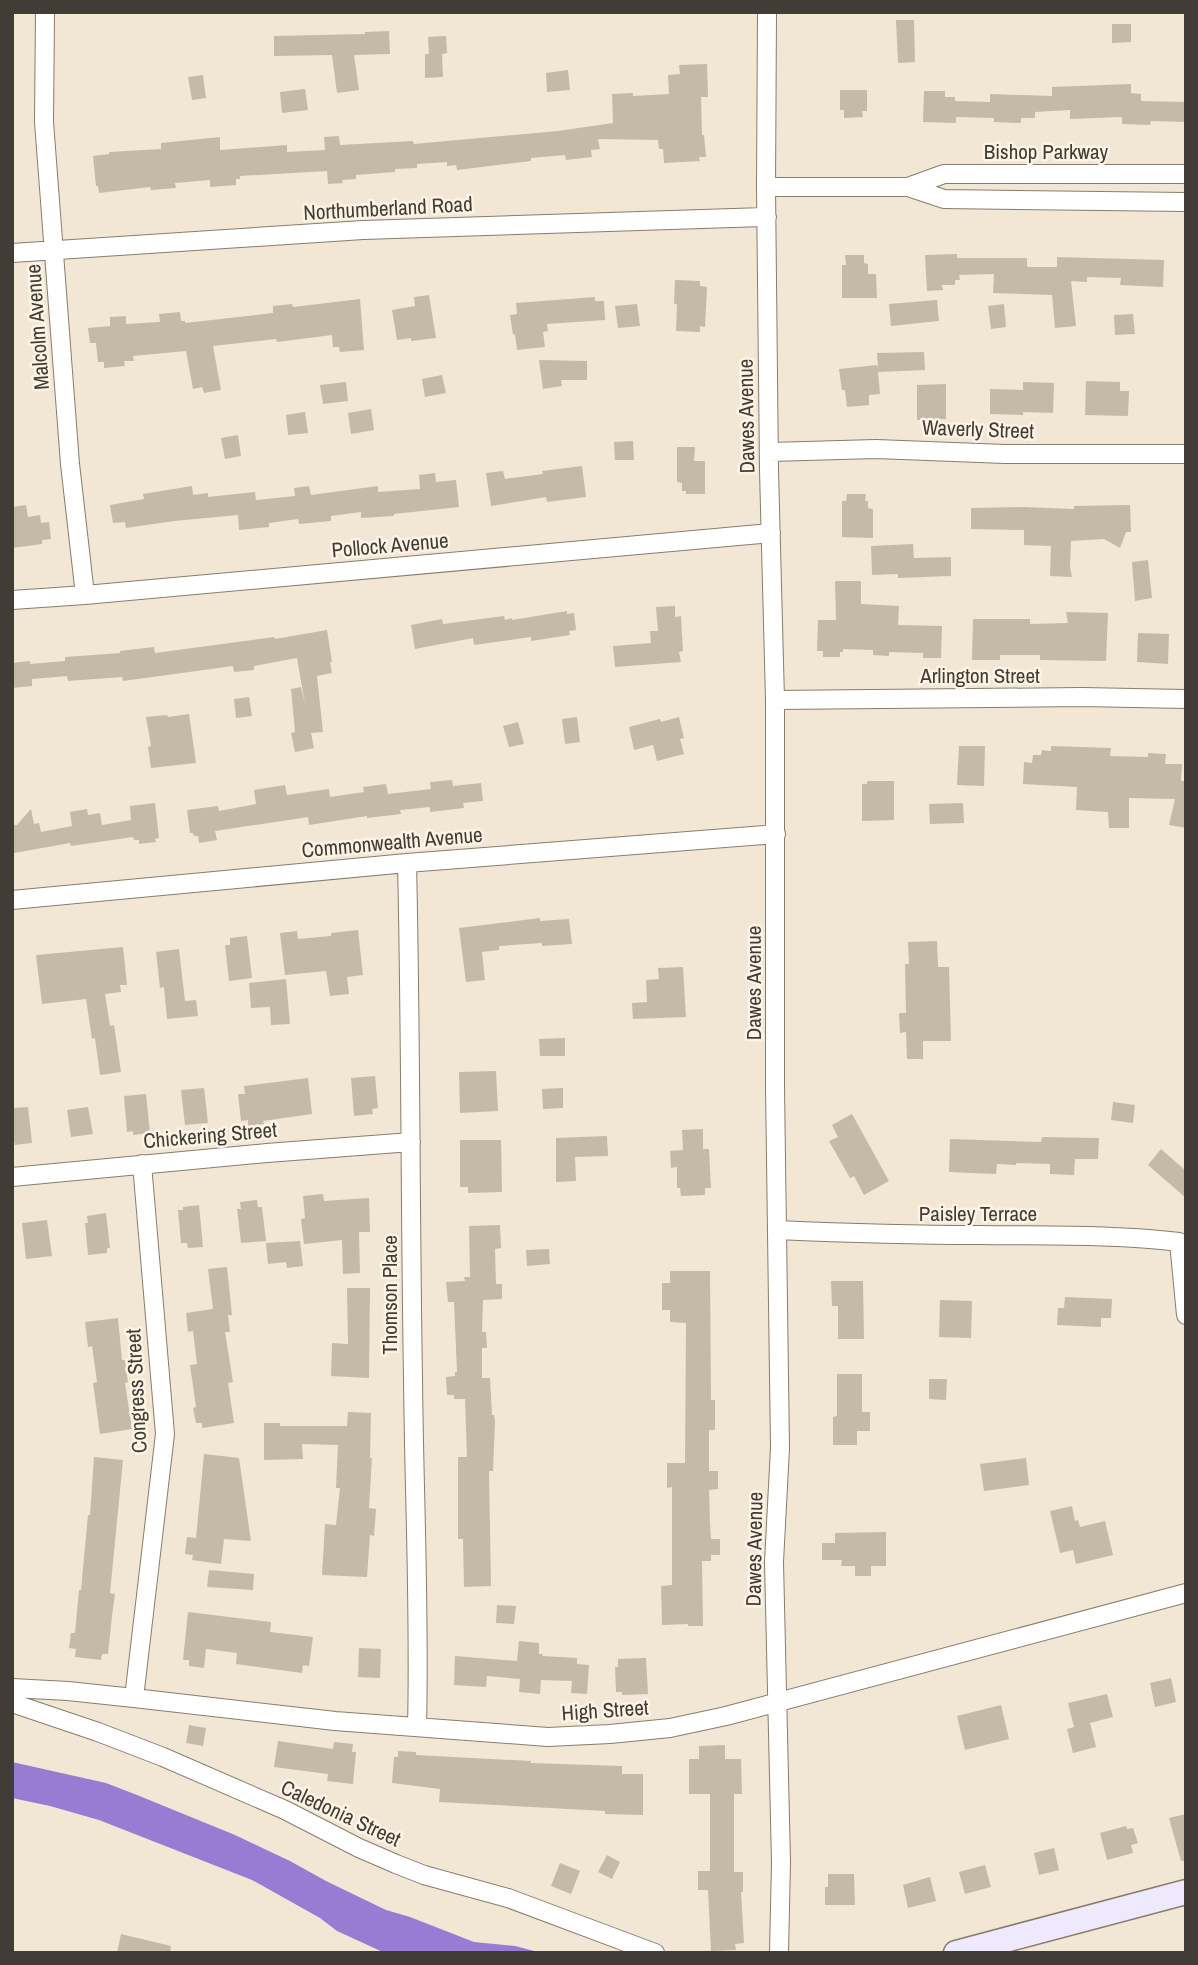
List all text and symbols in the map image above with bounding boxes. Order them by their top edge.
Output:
street label: Bishop Parkway [984,137,1109,166]
street label: Northumberland Road [303,189,473,227]
street label: Malcolm Avenue [18,263,56,391]
street label: Dawes Avenue [731,358,761,474]
street label: Waverly Street [921,413,1035,445]
street label: Pollock Avenue [330,525,450,565]
street label: Arlington Street [919,661,1040,690]
street label: Commonwealth Avenue [300,820,484,864]
street label: Dawes Avenue [739,926,768,1040]
street label: Chickering Street [142,1115,278,1155]
street label: Paisley Terrace [919,1199,1037,1228]
street label: Thomson Place [375,1235,404,1355]
street label: Congress Street [118,1328,154,1454]
street label: Dawes Avenue [739,1491,769,1607]
street label: High Street [561,1692,650,1728]
street label: Caledonia Street [276,1773,406,1854]

